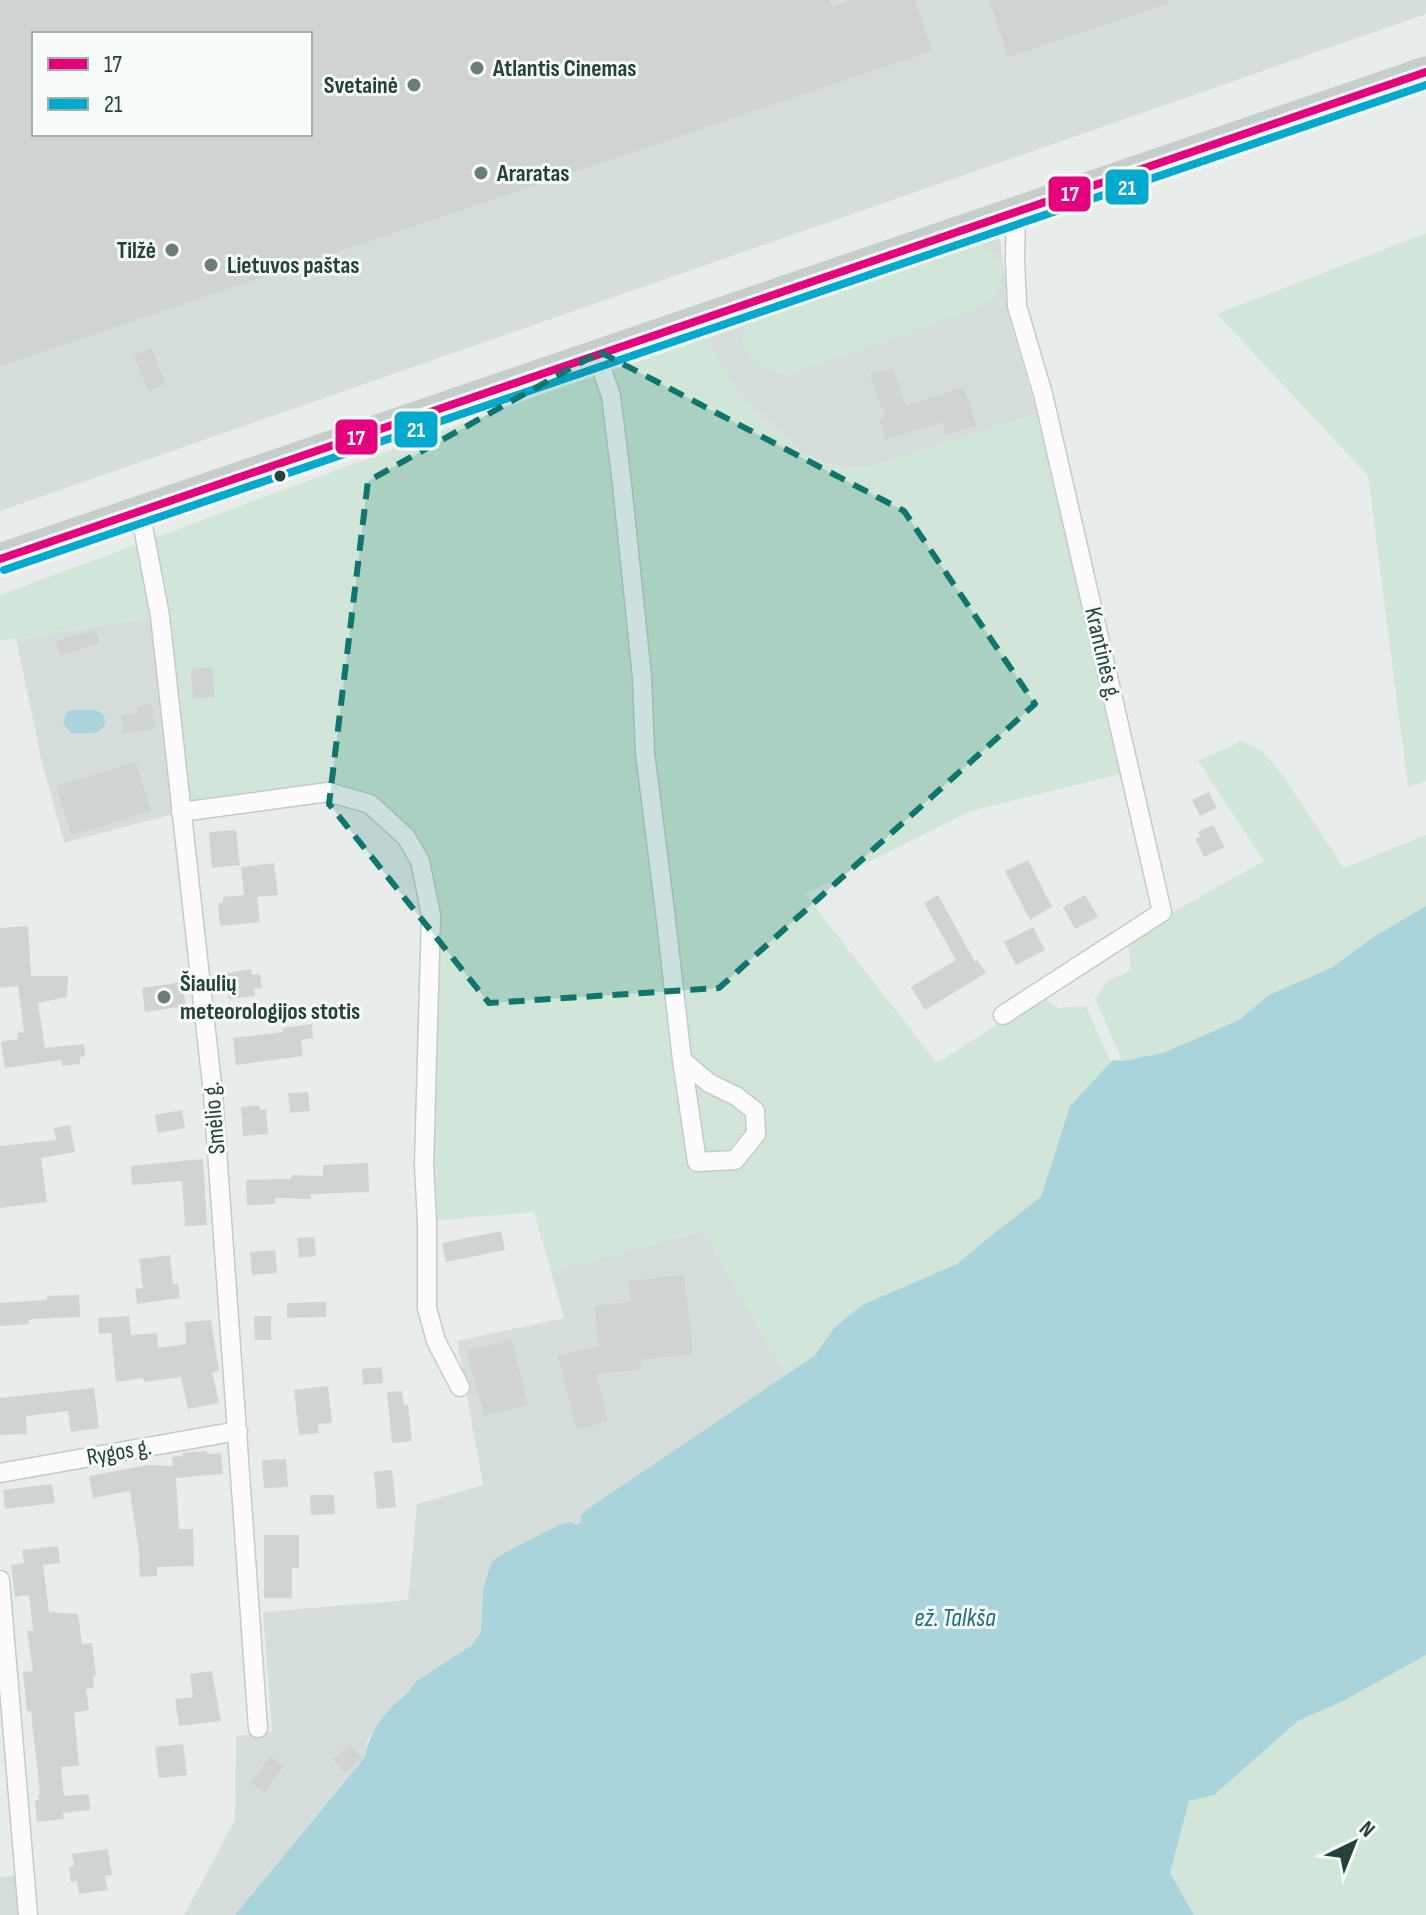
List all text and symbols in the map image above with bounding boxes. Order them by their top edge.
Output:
legend [32,32,312,136]
text: 17 [104,50,122,79]
place label: Atlantis Cinemas [492,54,636,83]
marker: Atlantis Cinemas [468,59,486,77]
place label: Svetainė [324,71,398,100]
marker: Svetainė [405,76,423,94]
text: 21 [104,90,123,119]
place label: Araratas [496,159,570,188]
marker: Araratas [472,164,490,182]
line badge: 21 [1104,168,1150,206]
line badge: 17 [1047,175,1092,213]
text: 21 [1118,175,1137,202]
text: 17 [1061,181,1079,208]
place label: Tilžė [117,236,156,265]
marker: Tilžė [163,241,181,259]
place label: Lietuvos paštas [227,251,360,280]
marker: Lietuvos paštas [202,256,220,274]
line badge: 21 [393,410,439,449]
text: 21 [407,417,426,444]
line badge: 17 [334,418,379,456]
text: 17 [347,425,365,452]
unlabelled marker [272,468,288,484]
street label: Krantinės g. [1078,604,1128,704]
place label: Šiaulių meteorologijos stotis [180,969,360,1026]
marker: Šiaulių meteorologijos stotis [155,988,173,1006]
street label: Smėlio g. [196,1081,232,1155]
street label: Rygos g. [84,1432,154,1472]
water label: ež. Talkša [914,1603,996,1634]
north arrow [1314,1803,1394,1883]
text: N [1353,1816,1380,1843]

